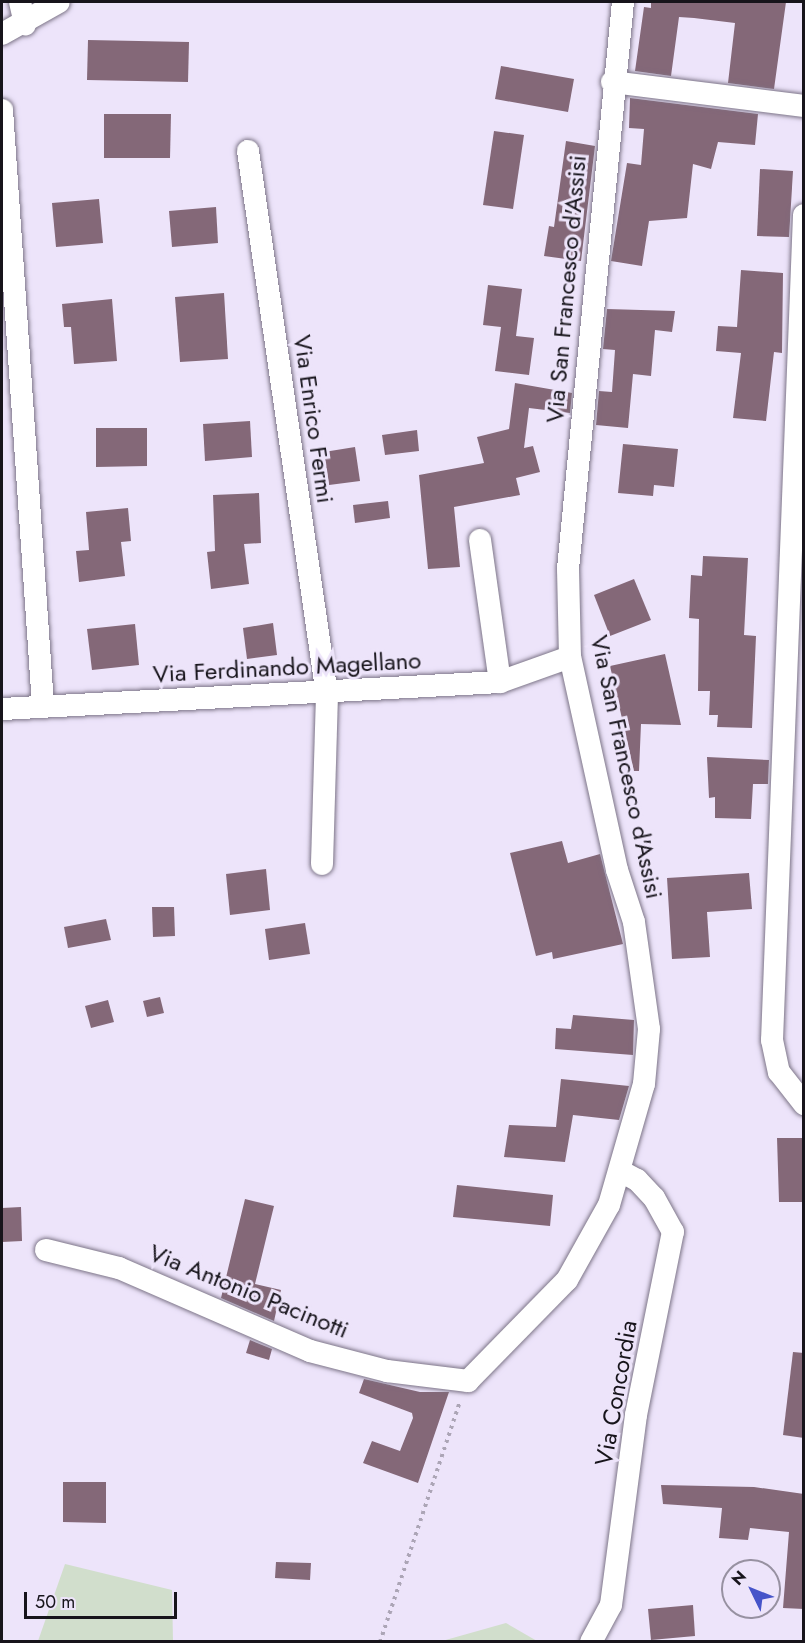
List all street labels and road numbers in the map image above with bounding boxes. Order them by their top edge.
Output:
street label: Via San Francesco d'Assisi [540,154,592,424]
street label: Via Enrico Fermi [288,333,340,505]
street label: Via San Francesco d'Assisi [585,633,669,901]
street label: Via Ferdinando Magellano [152,646,422,688]
street label: Via Antonio Pacinotti [145,1238,353,1344]
street label: Via Concordia [589,1318,643,1468]

